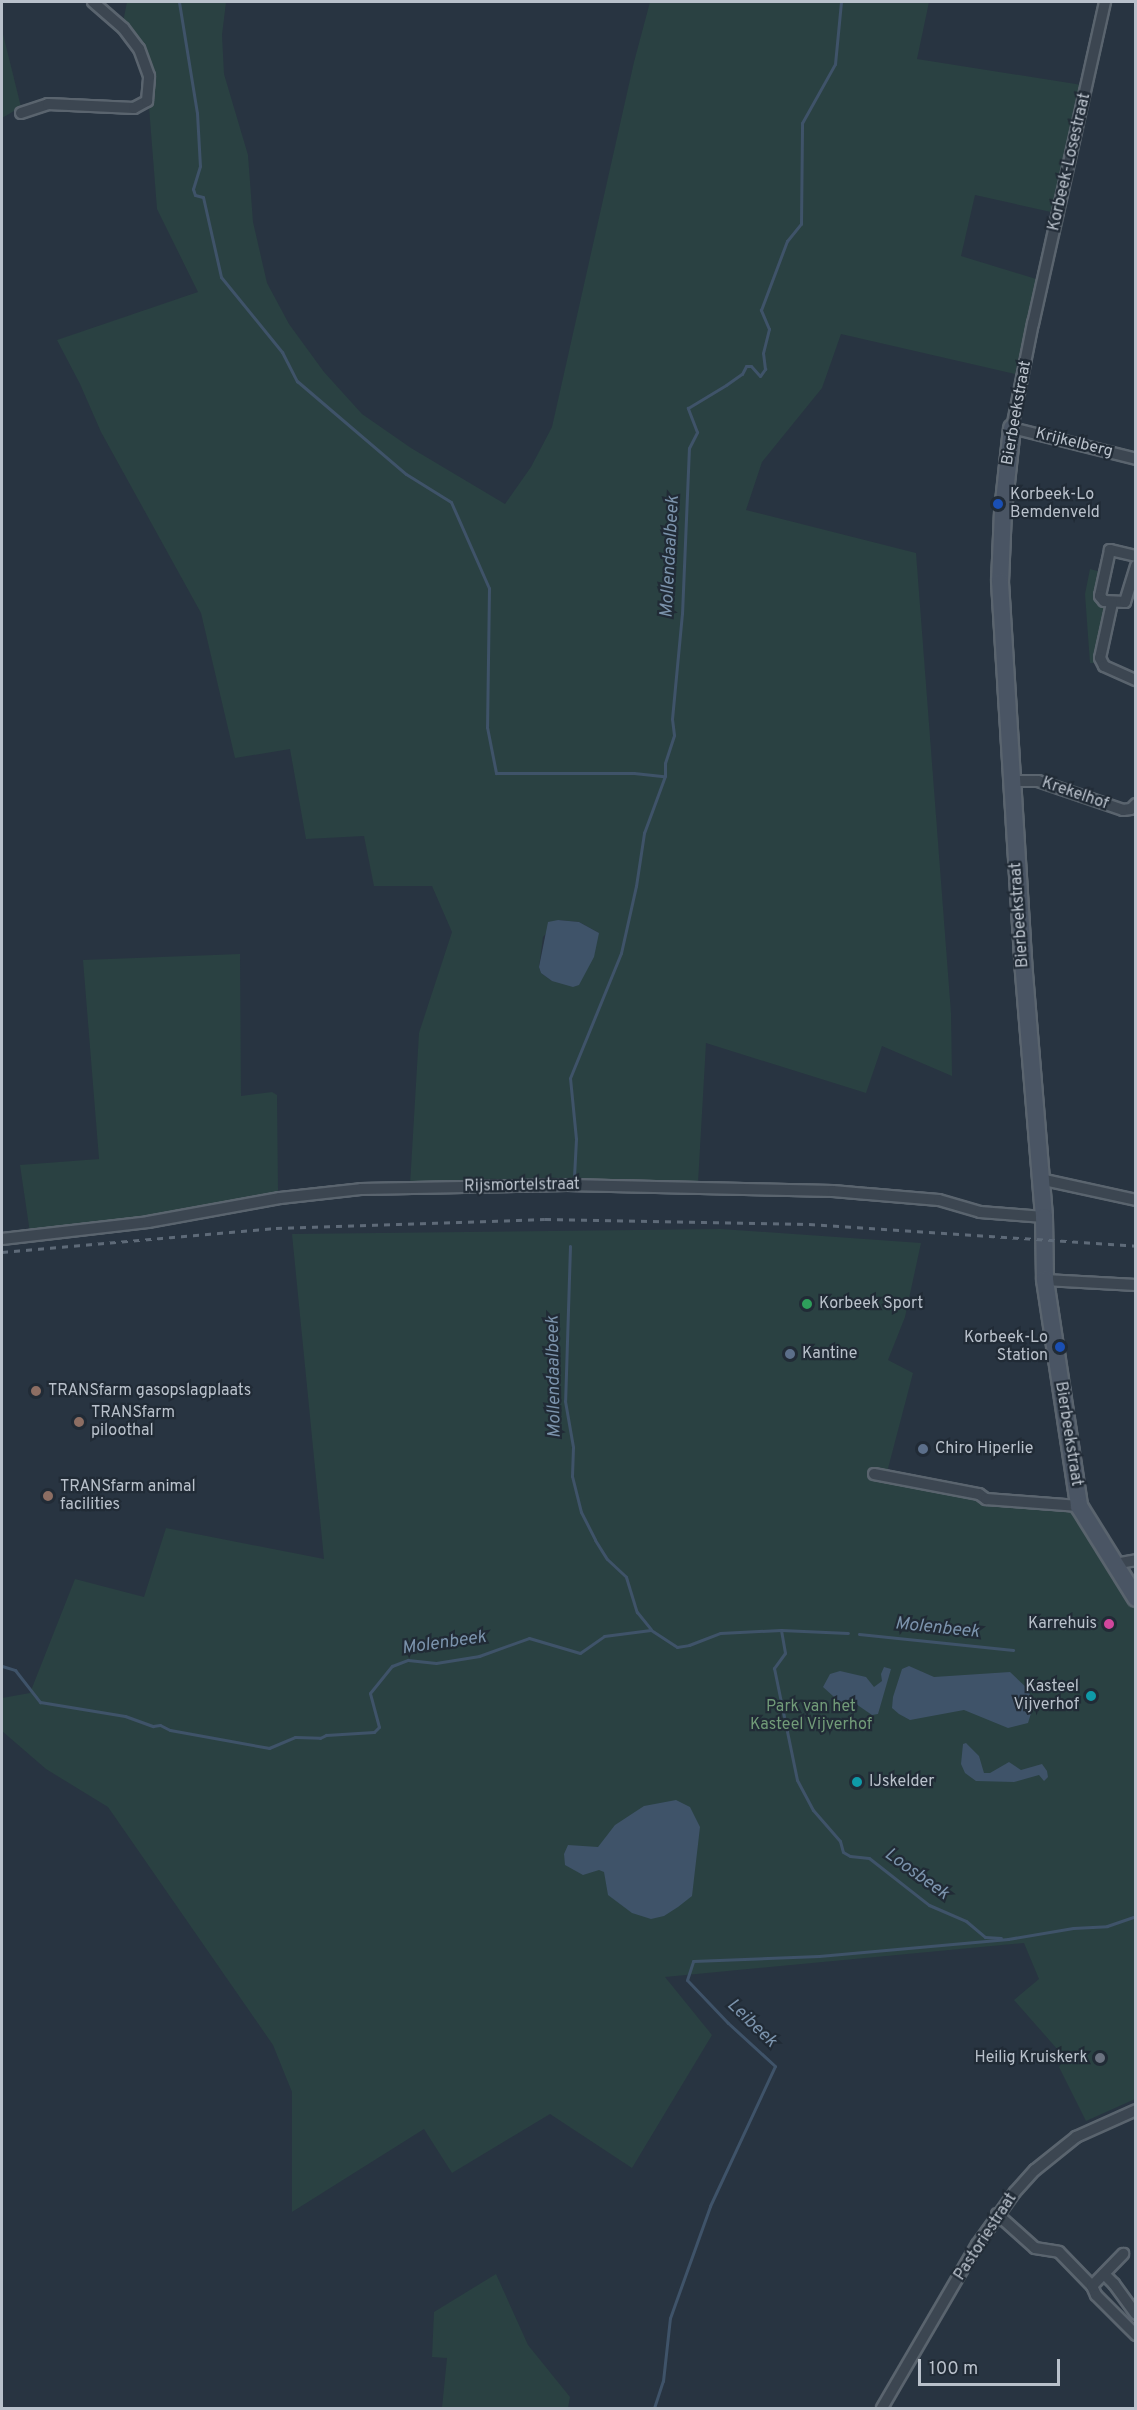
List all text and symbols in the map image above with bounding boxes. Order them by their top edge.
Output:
street label: Korbeek-Losestraat [1045,91,1095,233]
street label: Bierbeekstraat [998,359,1036,467]
street label: Krijkelberg [1033,424,1115,462]
place label: Korbeek-Lo Bemdenveld [1010,485,1100,523]
water label: Mollendaalbeek [657,495,685,619]
marker: Korbeek-Lo Bemdenveld [991,497,1005,511]
street label: Krekelhof [1039,774,1111,814]
street label: Bierbeekstraat [1007,862,1033,968]
street label: Rijsmortelstraat [464,1175,580,1197]
place label: Korbeek Sport [819,1294,923,1314]
marker: Korbeek Sport [800,1297,814,1311]
water label: Mollendaalbeek [543,1316,567,1438]
place label: Korbeek-Lo Station [964,1328,1048,1366]
marker: Korbeek-Lo Station [1053,1340,1067,1354]
place label: Kantine [802,1344,857,1364]
marker: Kantine [783,1347,797,1361]
street label: Bierbeekstraat [1050,1380,1086,1488]
place label: TRANSfarm gasopslagplaats [48,1381,251,1401]
marker: TRANSfarm gasopslagplaats [29,1384,43,1398]
place label: TRANSfarm piloothal [91,1403,175,1441]
marker: TRANSfarm piloothal [72,1415,86,1429]
place label: Chiro Hiperlie [935,1439,1033,1459]
marker: Chiro Hiperlie [916,1442,930,1456]
place label: TRANSfarm animal facilities [60,1477,196,1515]
marker: TRANSfarm animal facilities [41,1489,55,1503]
water label: Molenbeek [894,1614,980,1644]
place label: Karrehuis [1028,1614,1097,1634]
marker: Karrehuis [1102,1617,1116,1631]
water label: Molenbeek [400,1627,488,1661]
place label: Kasteel Vijverhof [1014,1677,1079,1715]
marker: Kasteel Vijverhof [1084,1689,1098,1703]
park label: Park van het Kasteel Vijverhof [750,1697,872,1735]
place label: IJskelder [869,1772,934,1792]
marker: IJskelder [850,1775,864,1789]
water label: Loosbeek [880,1844,952,1906]
water label: Leibeek [722,1995,780,2053]
place label: Heilig Kruiskerk [974,2048,1088,2068]
marker: Heilig Kruiskerk [1093,2051,1107,2065]
street label: Pastoriestraat [951,2190,1021,2284]
scale bar [921,2347,1064,2385]
text: 100 m [929,2358,978,2381]

